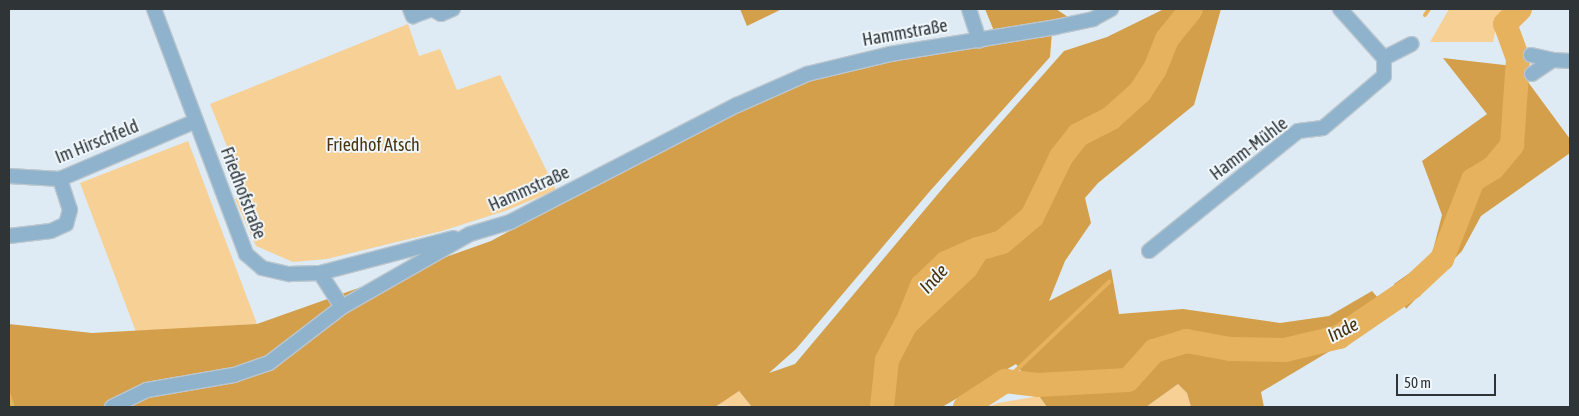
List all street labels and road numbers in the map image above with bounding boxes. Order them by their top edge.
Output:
street label: Hammstraße [861,15,949,51]
street label: Hamm-Mühle [1206,113,1292,185]
street label: Im Hirschfeld [52,116,142,168]
street label: Friedhofstraße [216,144,270,242]
street label: Hammstraße [485,162,573,216]

